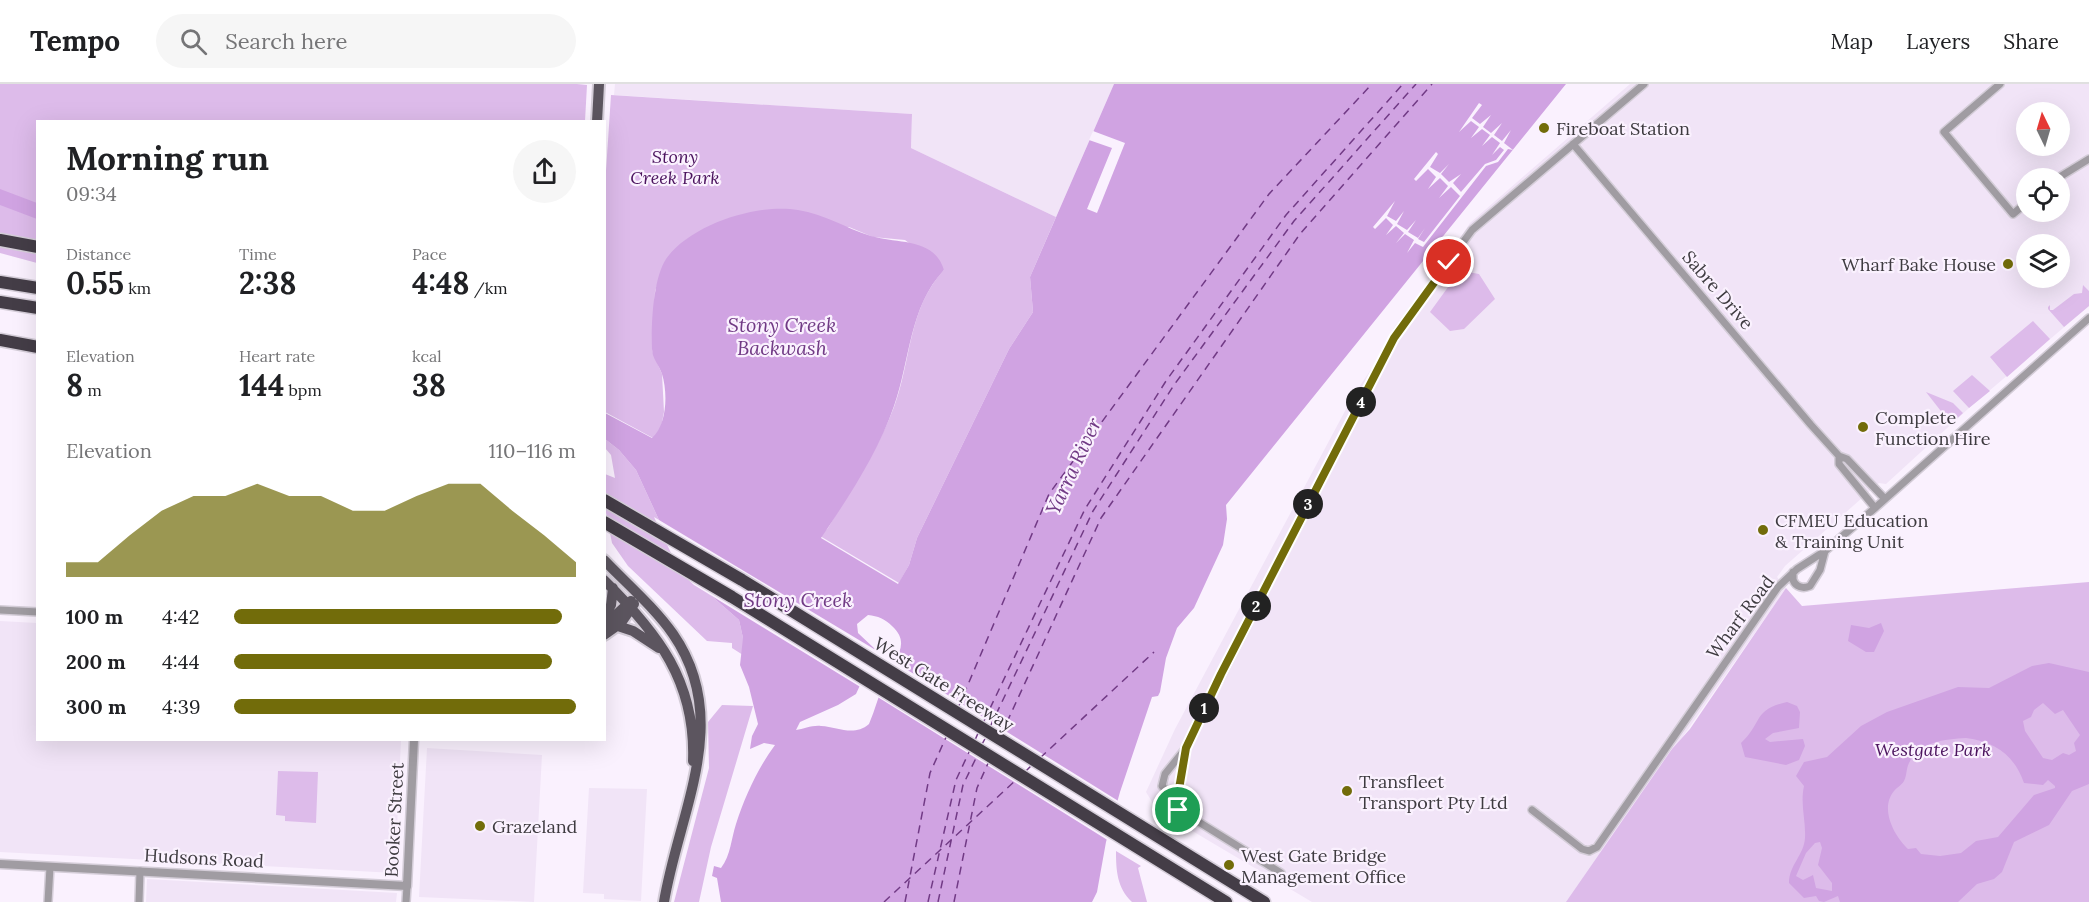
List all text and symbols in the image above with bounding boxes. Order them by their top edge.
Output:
search box [156,14,576,68]
text: Tempo [30,23,120,59]
icon: search [177,25,210,58]
text: Search here [225,27,347,55]
text: Map [1830,28,1873,55]
text: Layers [1906,28,1970,55]
text: Share [2003,28,2059,55]
north arrow [2016,102,2070,156]
map controls [2016,102,2070,288]
place label: Fireboat Station [1556,117,1690,140]
marker: Fireboat Station [1537,121,1551,135]
text: Morning run [66,137,269,179]
button: share [513,140,576,203]
park label: Stony Creek Park [630,145,720,189]
button: locate [2016,168,2070,222]
text: 09:34 [66,181,117,206]
button: layers [2016,234,2070,288]
pin [1423,236,1474,287]
text: Distance [66,244,131,264]
text: Time [239,244,277,264]
text: Pace [412,244,447,264]
icon: check [1432,245,1465,278]
street label: Sabre Drive [1677,246,1759,334]
place label: Wharf Bake House [1841,253,1996,276]
marker: Wharf Bake House [2001,257,2015,271]
text: 0.55 [66,264,124,302]
text: 2:38 [239,264,296,302]
text: 4:48 [412,264,469,302]
text: km [124,278,151,298]
text: /km [469,278,508,298]
water label: Stony Creek Backwash [728,312,836,360]
text: Elevation [66,346,135,366]
text: Heart rate [239,346,315,366]
text: kcal [412,346,442,366]
text: 8 [66,366,83,404]
text: 144 [239,366,284,404]
text: 38 [412,366,446,404]
text: m [83,380,102,400]
text: bpm [284,380,322,400]
pin: 4 [1346,387,1376,417]
text: 4 [1357,392,1365,412]
place label: Complete Function Hire [1875,406,1991,450]
water label: Yarra River [1040,413,1107,519]
marker: Complete Function Hire [1856,420,1870,434]
text: Elevation [66,438,152,463]
text: 110–116 m [488,438,576,463]
pin: 3 [1293,489,1323,519]
text: 3 [1304,494,1312,514]
place label: CFMEU Education & Training Unit [1775,509,1928,553]
marker: CFMEU Education & Training Unit [1756,523,1770,537]
street label: Wharf Road [1701,570,1779,663]
water label: Stony Creek [744,587,852,612]
pin: 2 [1241,591,1271,621]
text: 2 [1252,596,1260,616]
text: 100 m [66,604,123,629]
text: 4:42 [162,604,199,629]
street label: West Gate Freeway [870,632,1019,737]
text: 200 m [66,649,126,674]
text: 4:44 [162,649,200,674]
pin: 1 [1189,693,1219,723]
text: 300 m [66,694,126,719]
text: 4:39 [162,694,201,719]
text: 1 [1201,698,1207,718]
park label: Westgate Park [1875,738,1991,761]
street label: Booker Street [380,762,408,878]
place label: Transfleet Transport Pty Ltd [1359,770,1508,814]
pin [1152,784,1203,835]
marker: Transfleet Transport Pty Ltd [1340,784,1354,798]
icon: arrive [1161,793,1194,826]
place label: Grazeland [492,815,578,838]
marker: Grazeland [473,819,487,833]
street label: Hudsons Road [144,843,265,873]
place label: West Gate Bridge Management Office [1241,844,1406,888]
marker: West Gate Bridge Management Office [1222,858,1236,872]

